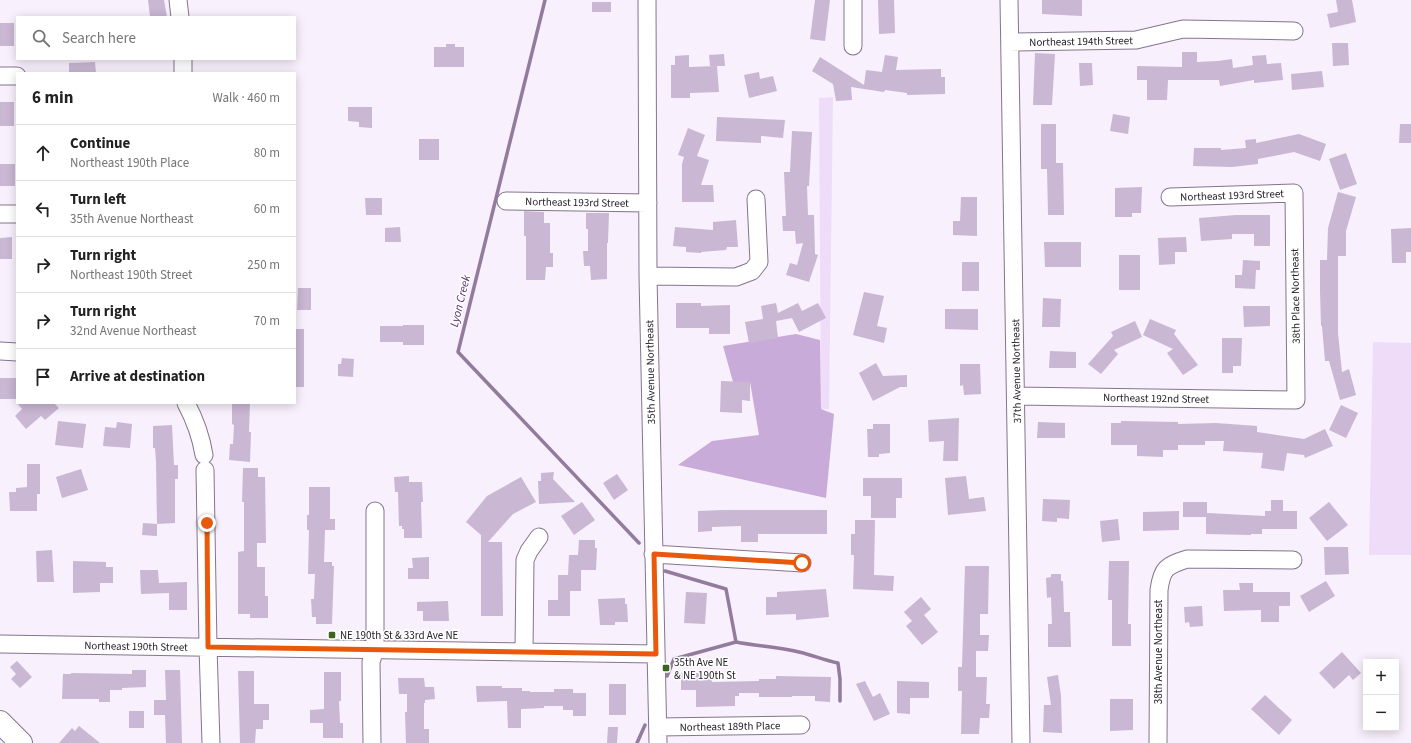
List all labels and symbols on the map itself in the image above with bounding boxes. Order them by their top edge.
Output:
street label: Northeast 194th Street [1029,33,1133,50]
street label: Northeast 193rd Street [1180,186,1284,205]
street label: Northeast 193rd Street [525,194,629,211]
street label: 38th Place Northeast [1287,248,1304,344]
water label: Lyon Creek [446,273,475,329]
street label: 37th Avenue Northeast [1008,318,1025,423]
street label: 35th Avenue Northeast [642,319,659,424]
street label: Northeast 192nd Street [1103,390,1209,407]
route end [198,514,216,532]
route start [793,554,811,572]
street label: 38th Avenue Northeast [1151,599,1166,704]
place label: NE 190th St & 33rd Ave NE [340,628,459,643]
marker: NE 190th St & 33rd Ave NE [327,630,337,640]
street label: Northeast 190th Street [84,638,188,655]
place label: 35th Ave NE & NE 190th St [674,655,736,683]
marker: 35th Ave NE & NE 190th St [661,663,671,673]
street label: Northeast 189th Place [679,718,781,735]

